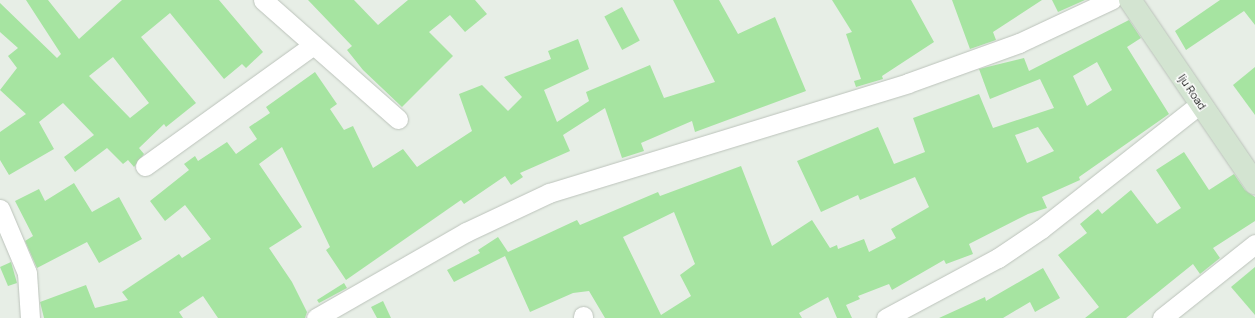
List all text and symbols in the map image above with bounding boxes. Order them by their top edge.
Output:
street label: Iju Road [1175,72,1209,112]

